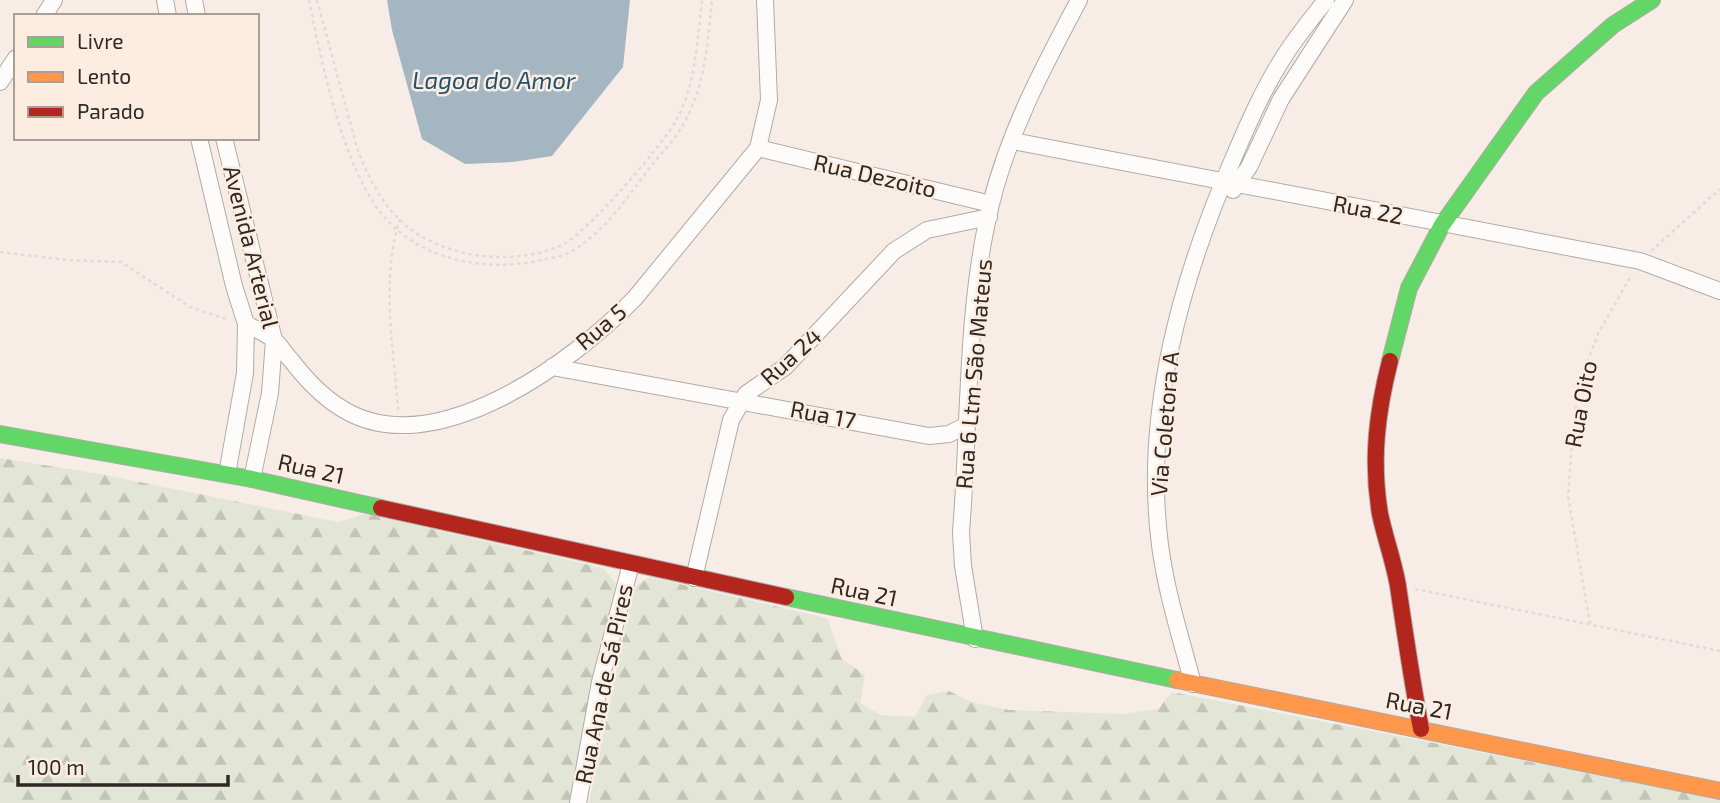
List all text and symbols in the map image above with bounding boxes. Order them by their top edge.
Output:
legend [14,14,259,140]
text: Livre [77,28,124,53]
text: Lento [77,63,131,88]
water label: Lagoa do Amor [412,65,576,94]
text: Parado [77,98,145,123]
street label: Rua Dezoito [811,147,939,203]
street label: Avenida Arterial [218,162,286,331]
street label: Rua 22 [1331,189,1406,230]
street label: Rua 6 Ltm São Mateus [949,258,997,490]
street label: Rua 5 [569,297,631,355]
street label: Rua 24 [754,322,827,391]
street label: Via Coletora A [1144,350,1184,498]
street label: Rua Oito [1558,358,1602,450]
street label: Rua 17 [788,394,858,434]
street label: Rua 21 [275,447,347,489]
street label: Rua 21 [828,570,900,612]
street label: Rua Ana de Sá Pires [568,581,638,786]
street label: Rua 21 [1384,685,1455,725]
scale bar [18,744,228,788]
text: 100 m [28,754,85,779]

